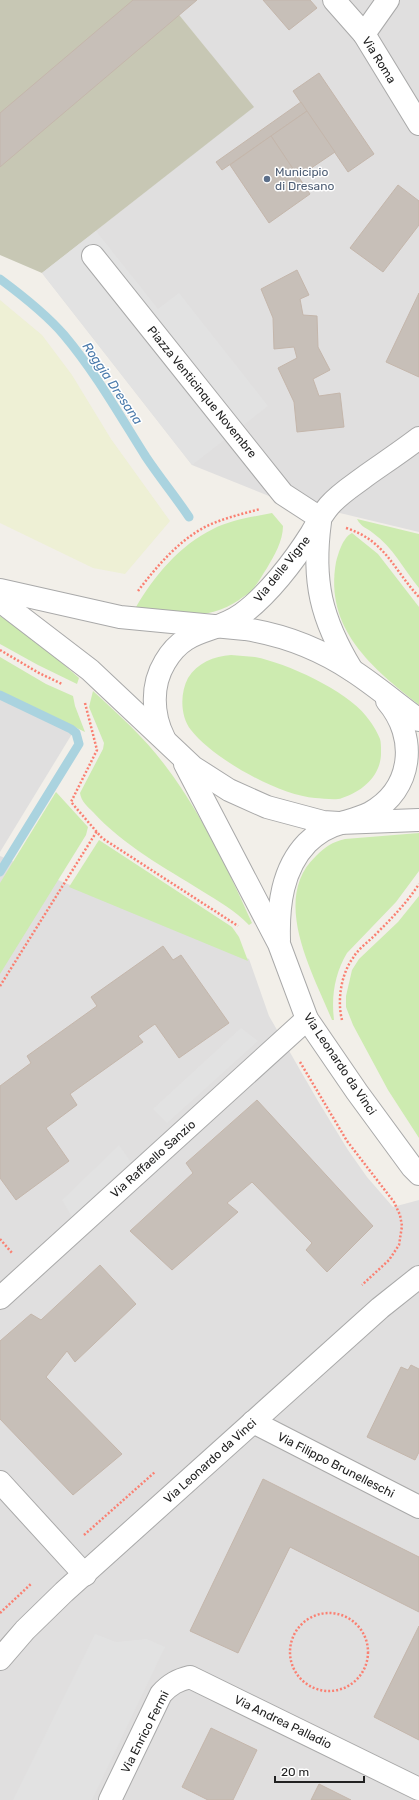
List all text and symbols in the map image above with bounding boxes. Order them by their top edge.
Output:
street label: Via Roma [359,34,399,86]
place label: Municipio di Dresano [275,165,334,193]
marker: Municipio di Dresano [262,174,272,184]
street label: Piazza Venticinque Novembre [145,323,260,461]
water label: Roggia Dresana [79,339,146,428]
street label: Via delle Vigne [251,533,313,605]
street label: Via Leonardo da Vinci [301,1010,379,1118]
street label: Via Raffaello Sanzio [108,1117,198,1201]
street label: Via Leonardo da Vinci [161,1416,259,1506]
street label: Via Filippo Brunelleschi [275,1429,397,1501]
street label: Via Enrico Fermi [118,1688,172,1775]
street label: Via Andrea Palladio [232,1692,334,1752]
scale bar [275,1758,364,1784]
text: 20 m [281,1765,309,1779]

